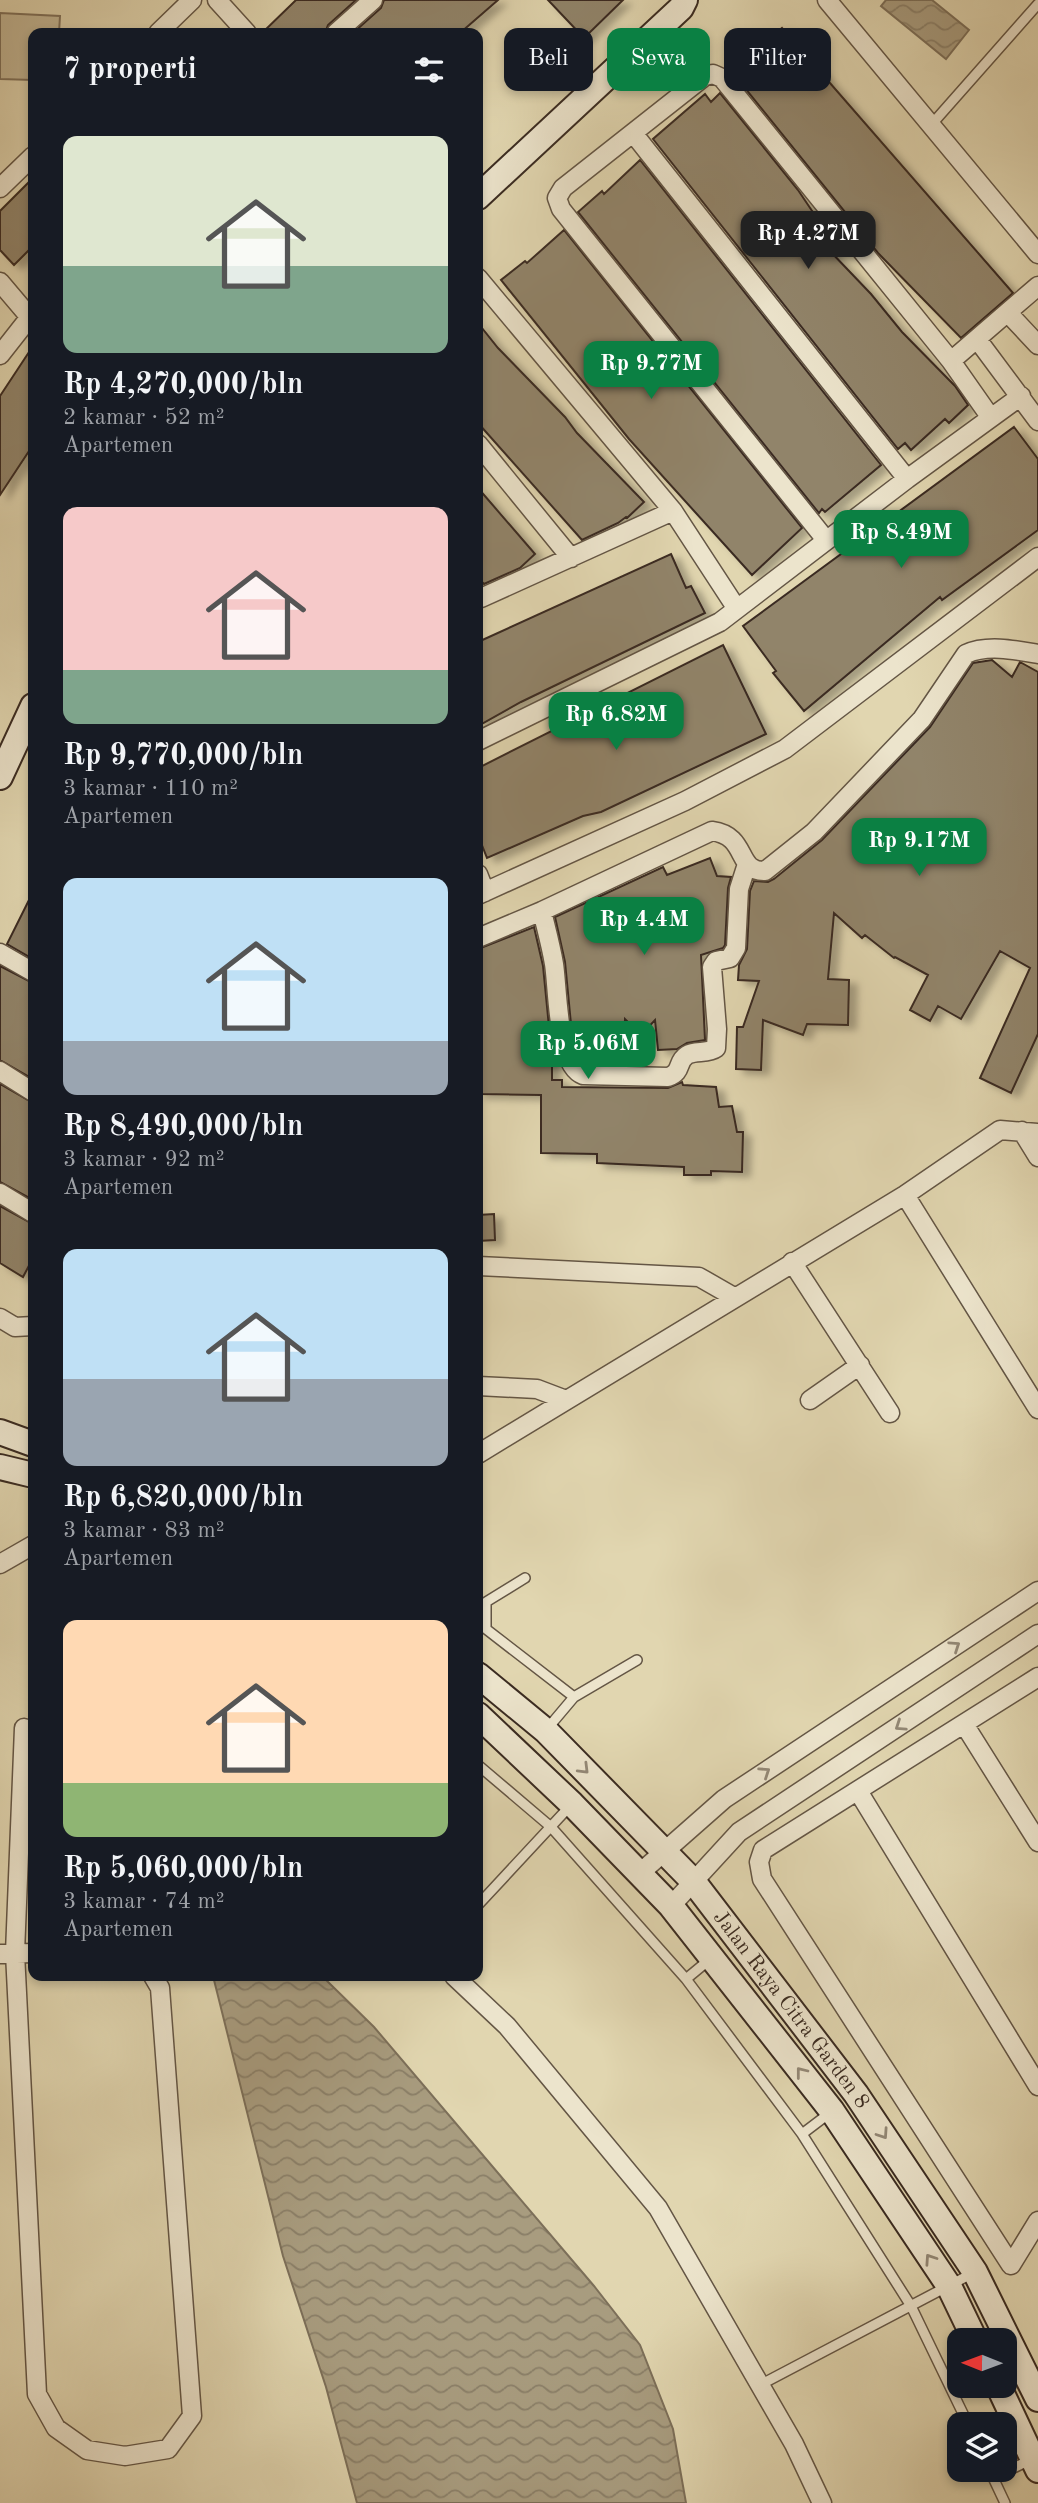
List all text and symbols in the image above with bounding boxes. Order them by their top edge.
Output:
chip: Beli [504,28,593,91]
chip: Sewa [607,28,710,91]
chip: Filter [724,28,831,91]
icon: filters [410,51,448,89]
text: 7 properti [63,55,197,85]
icon: home [193,181,319,307]
pin: Rp 4.27M [736,212,880,271]
text: Rp 4.27M [757,222,859,245]
pin: Rp 9.77M [579,342,723,401]
text: Rp 9.77M [600,352,702,375]
text: Rp 4,270,000/bln [63,370,303,400]
text: 2 kamar · 52 m² [63,406,225,429]
text: Apartemen [63,434,173,457]
pin: Rp 8.49M [829,510,973,570]
text: Rp 8.49M [850,521,952,544]
icon: home [193,552,319,678]
pin: Rp 6.82M [544,692,688,752]
text: Rp 6.82M [565,703,667,726]
text: Rp 9,770,000/bln [63,741,303,771]
text: 3 kamar · 110 m² [63,777,238,800]
text: Apartemen [63,805,173,828]
pin: Rp 9.17M [847,818,991,878]
text: Rp 9.17M [868,829,970,852]
pin: Rp 4.4M [579,898,709,957]
text: Rp 4.4M [599,908,689,931]
icon: home [193,923,319,1049]
pin: Rp 5.06M [516,1021,660,1081]
text: Rp 5.06M [537,1032,639,1055]
text: Rp 8,490,000/bln [63,1112,303,1142]
text: 3 kamar · 92 m² [63,1148,225,1171]
text: Apartemen [63,1176,173,1199]
icon: home [193,1294,319,1420]
text: Rp 6,820,000/bln [63,1483,303,1513]
text: 3 kamar · 83 m² [63,1519,225,1542]
text: Apartemen [63,1547,173,1570]
one-way arrow [947,1641,960,1654]
icon: home [193,1665,319,1791]
one-way arrow [894,1718,907,1731]
one-way arrow [576,1761,588,1773]
one-way arrow [757,1768,770,1780]
text: Rp 5,060,000/bln [63,1854,303,1884]
text: 3 kamar · 74 m² [63,1890,225,1913]
street label: Jalan Raya Citra Garden 8 [709,1907,873,2112]
text: Apartemen [63,1918,173,1941]
one-way arrow [796,2067,809,2080]
one-way arrow [875,2126,888,2139]
one-way arrow [926,2254,939,2267]
north arrow [947,2328,1017,2398]
map controls [947,2328,1017,2482]
button: layers [947,2412,1017,2482]

